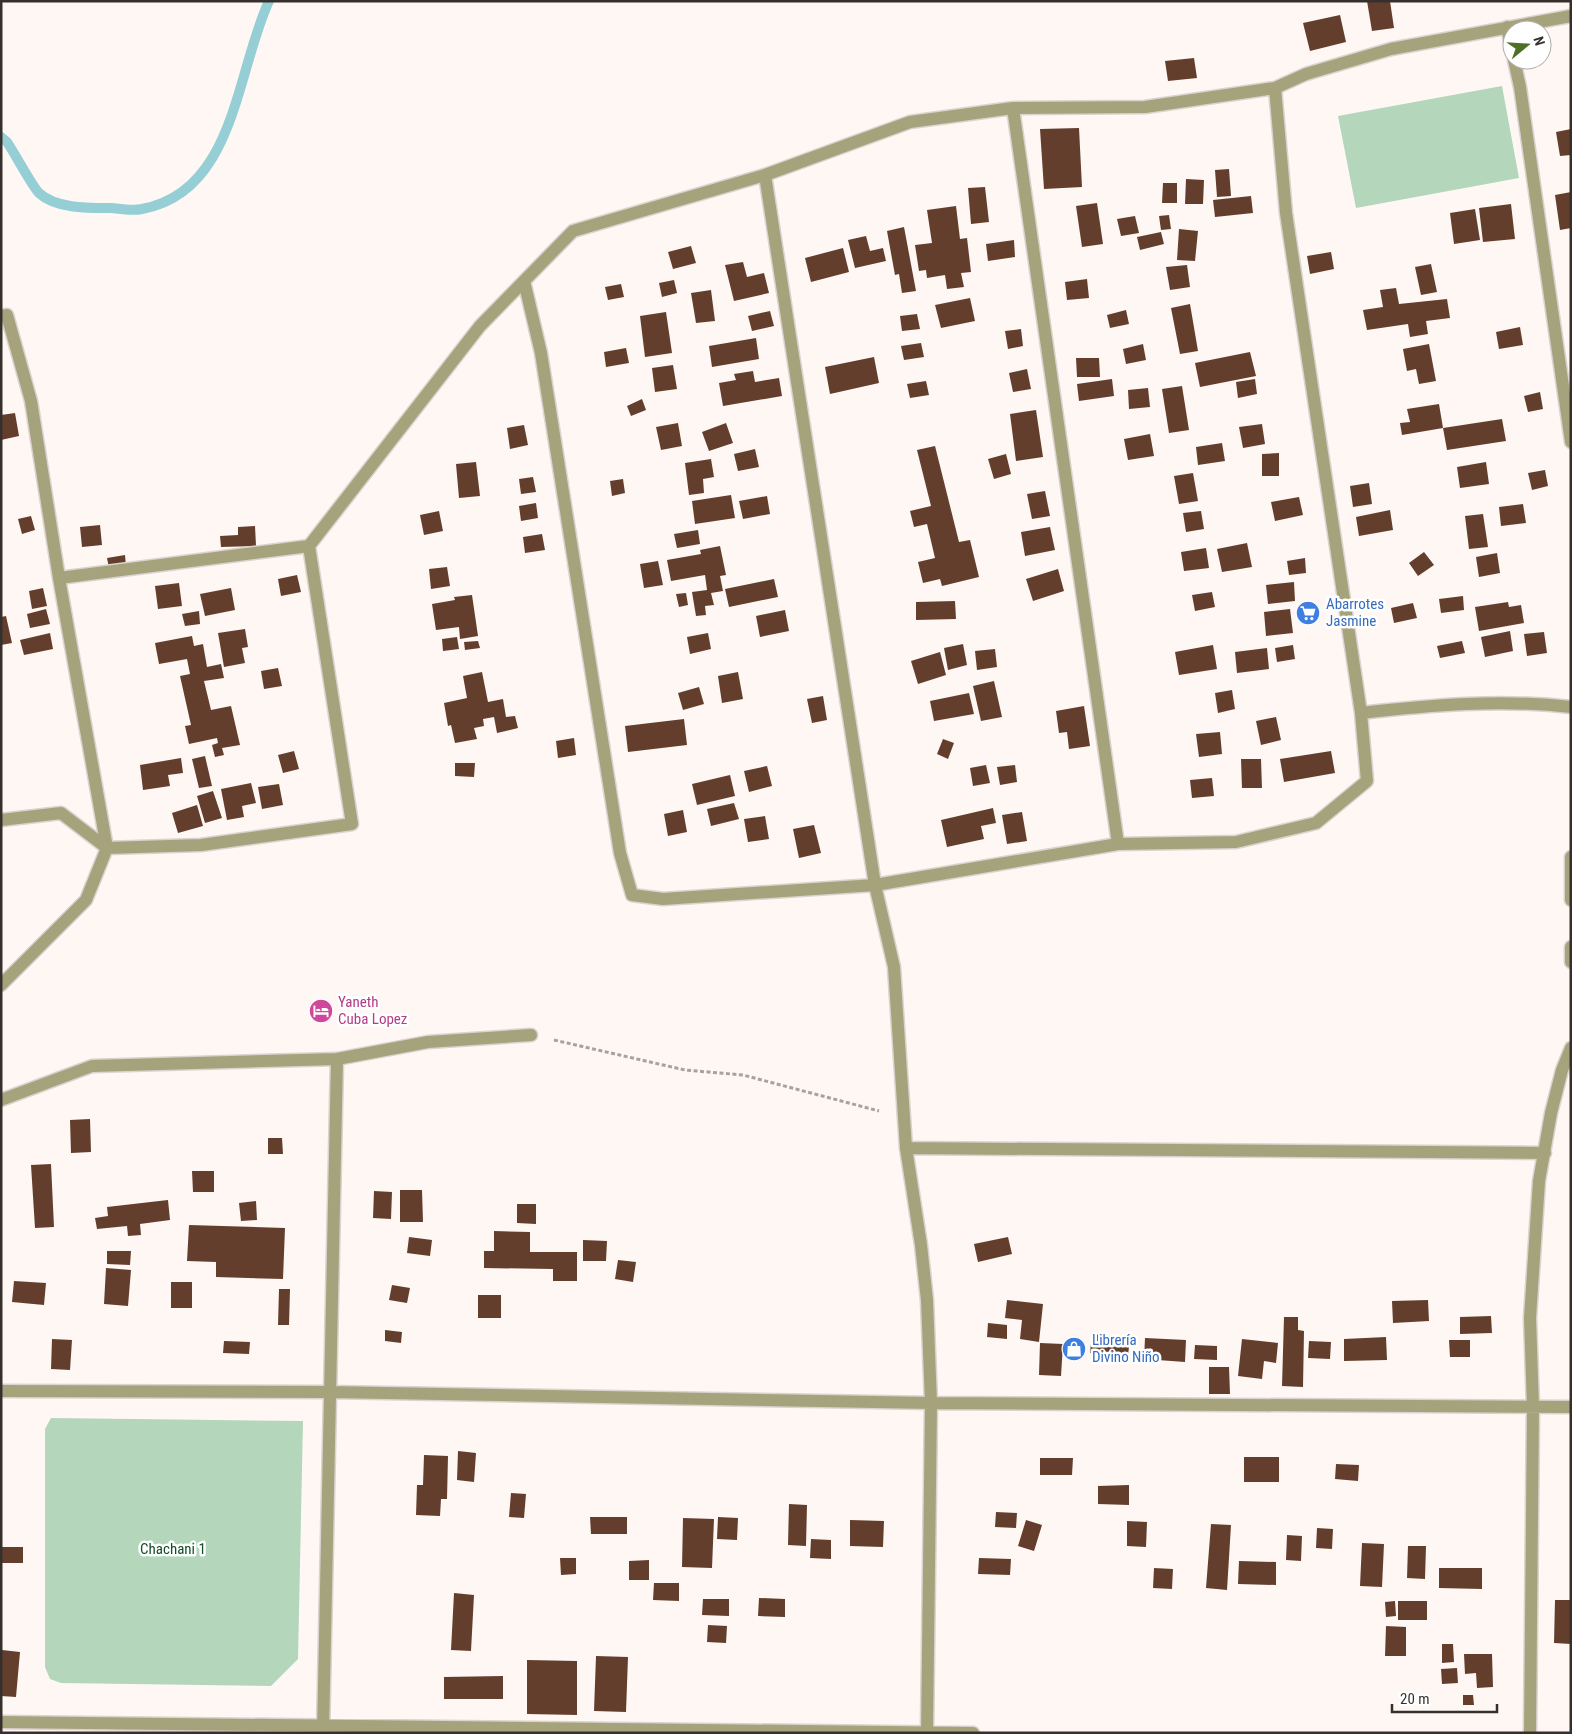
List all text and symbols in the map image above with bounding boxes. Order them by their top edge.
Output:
north arrow [1502,20,1552,70]
text: N [1530,34,1548,48]
place label: Abarrotes Jasmine [1326,595,1384,630]
supermarket icon: Abarrotes Jasmine [1295,600,1321,626]
place label: Yaneth Cuba Lopez [338,993,407,1028]
hotel icon: Yaneth Cuba Lopez [308,998,334,1024]
place label: Librería Divino Niño [1092,1331,1160,1366]
shop icon: Librería Divino Niño [1061,1336,1087,1362]
park label: Chachani 1 [140,1540,206,1558]
scale bar [1392,1682,1497,1714]
text: 20 m [1400,1690,1430,1708]

